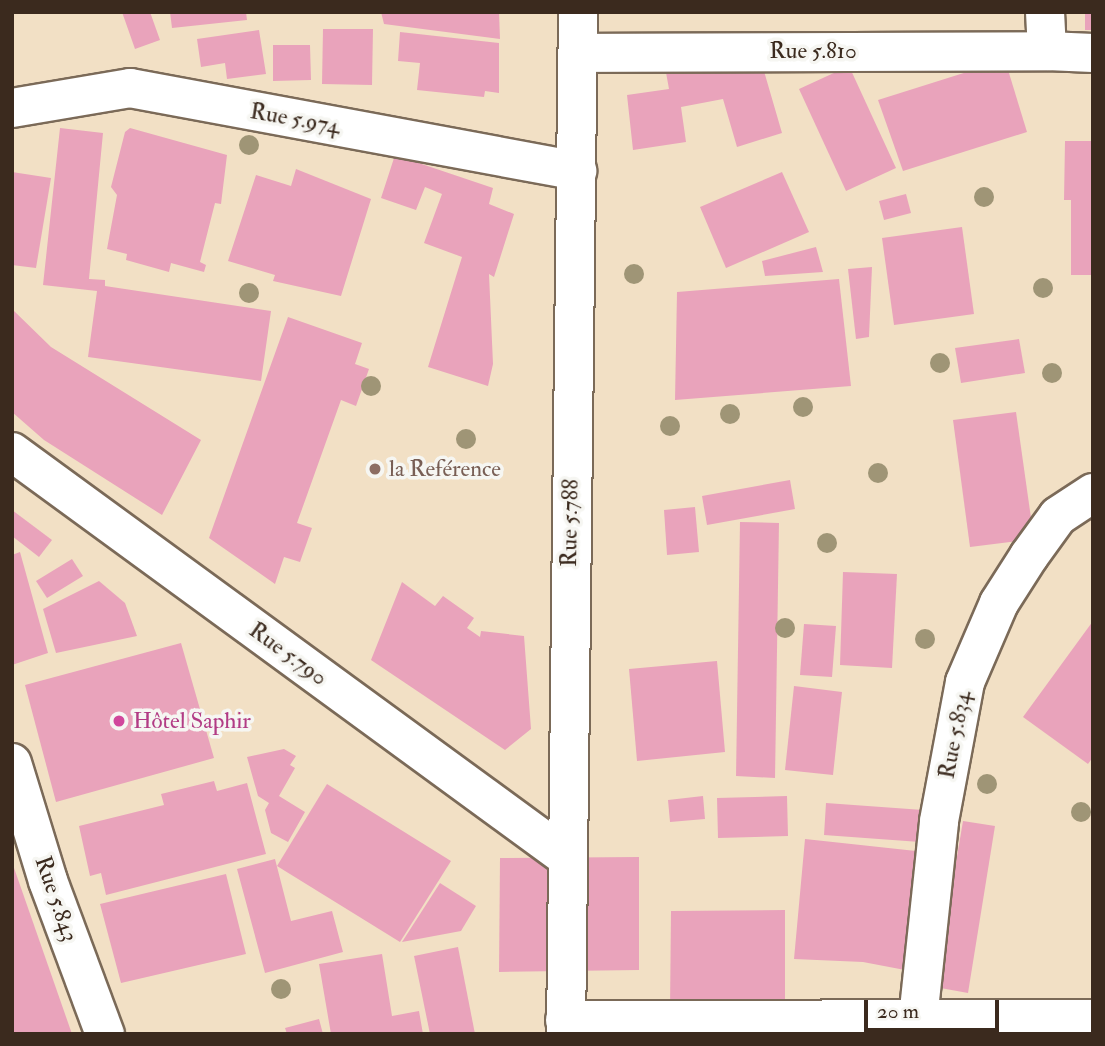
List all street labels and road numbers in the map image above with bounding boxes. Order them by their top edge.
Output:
street label: Rue 5.810 [769,37,857,65]
street label: Rue 5.974 [248,98,342,140]
street label: Rue 5.788 [555,479,585,567]
street label: Rue 5.790 [243,616,333,692]
street label: Rue 5.834 [933,689,977,781]
street label: Rue 5.843 [28,853,84,945]

